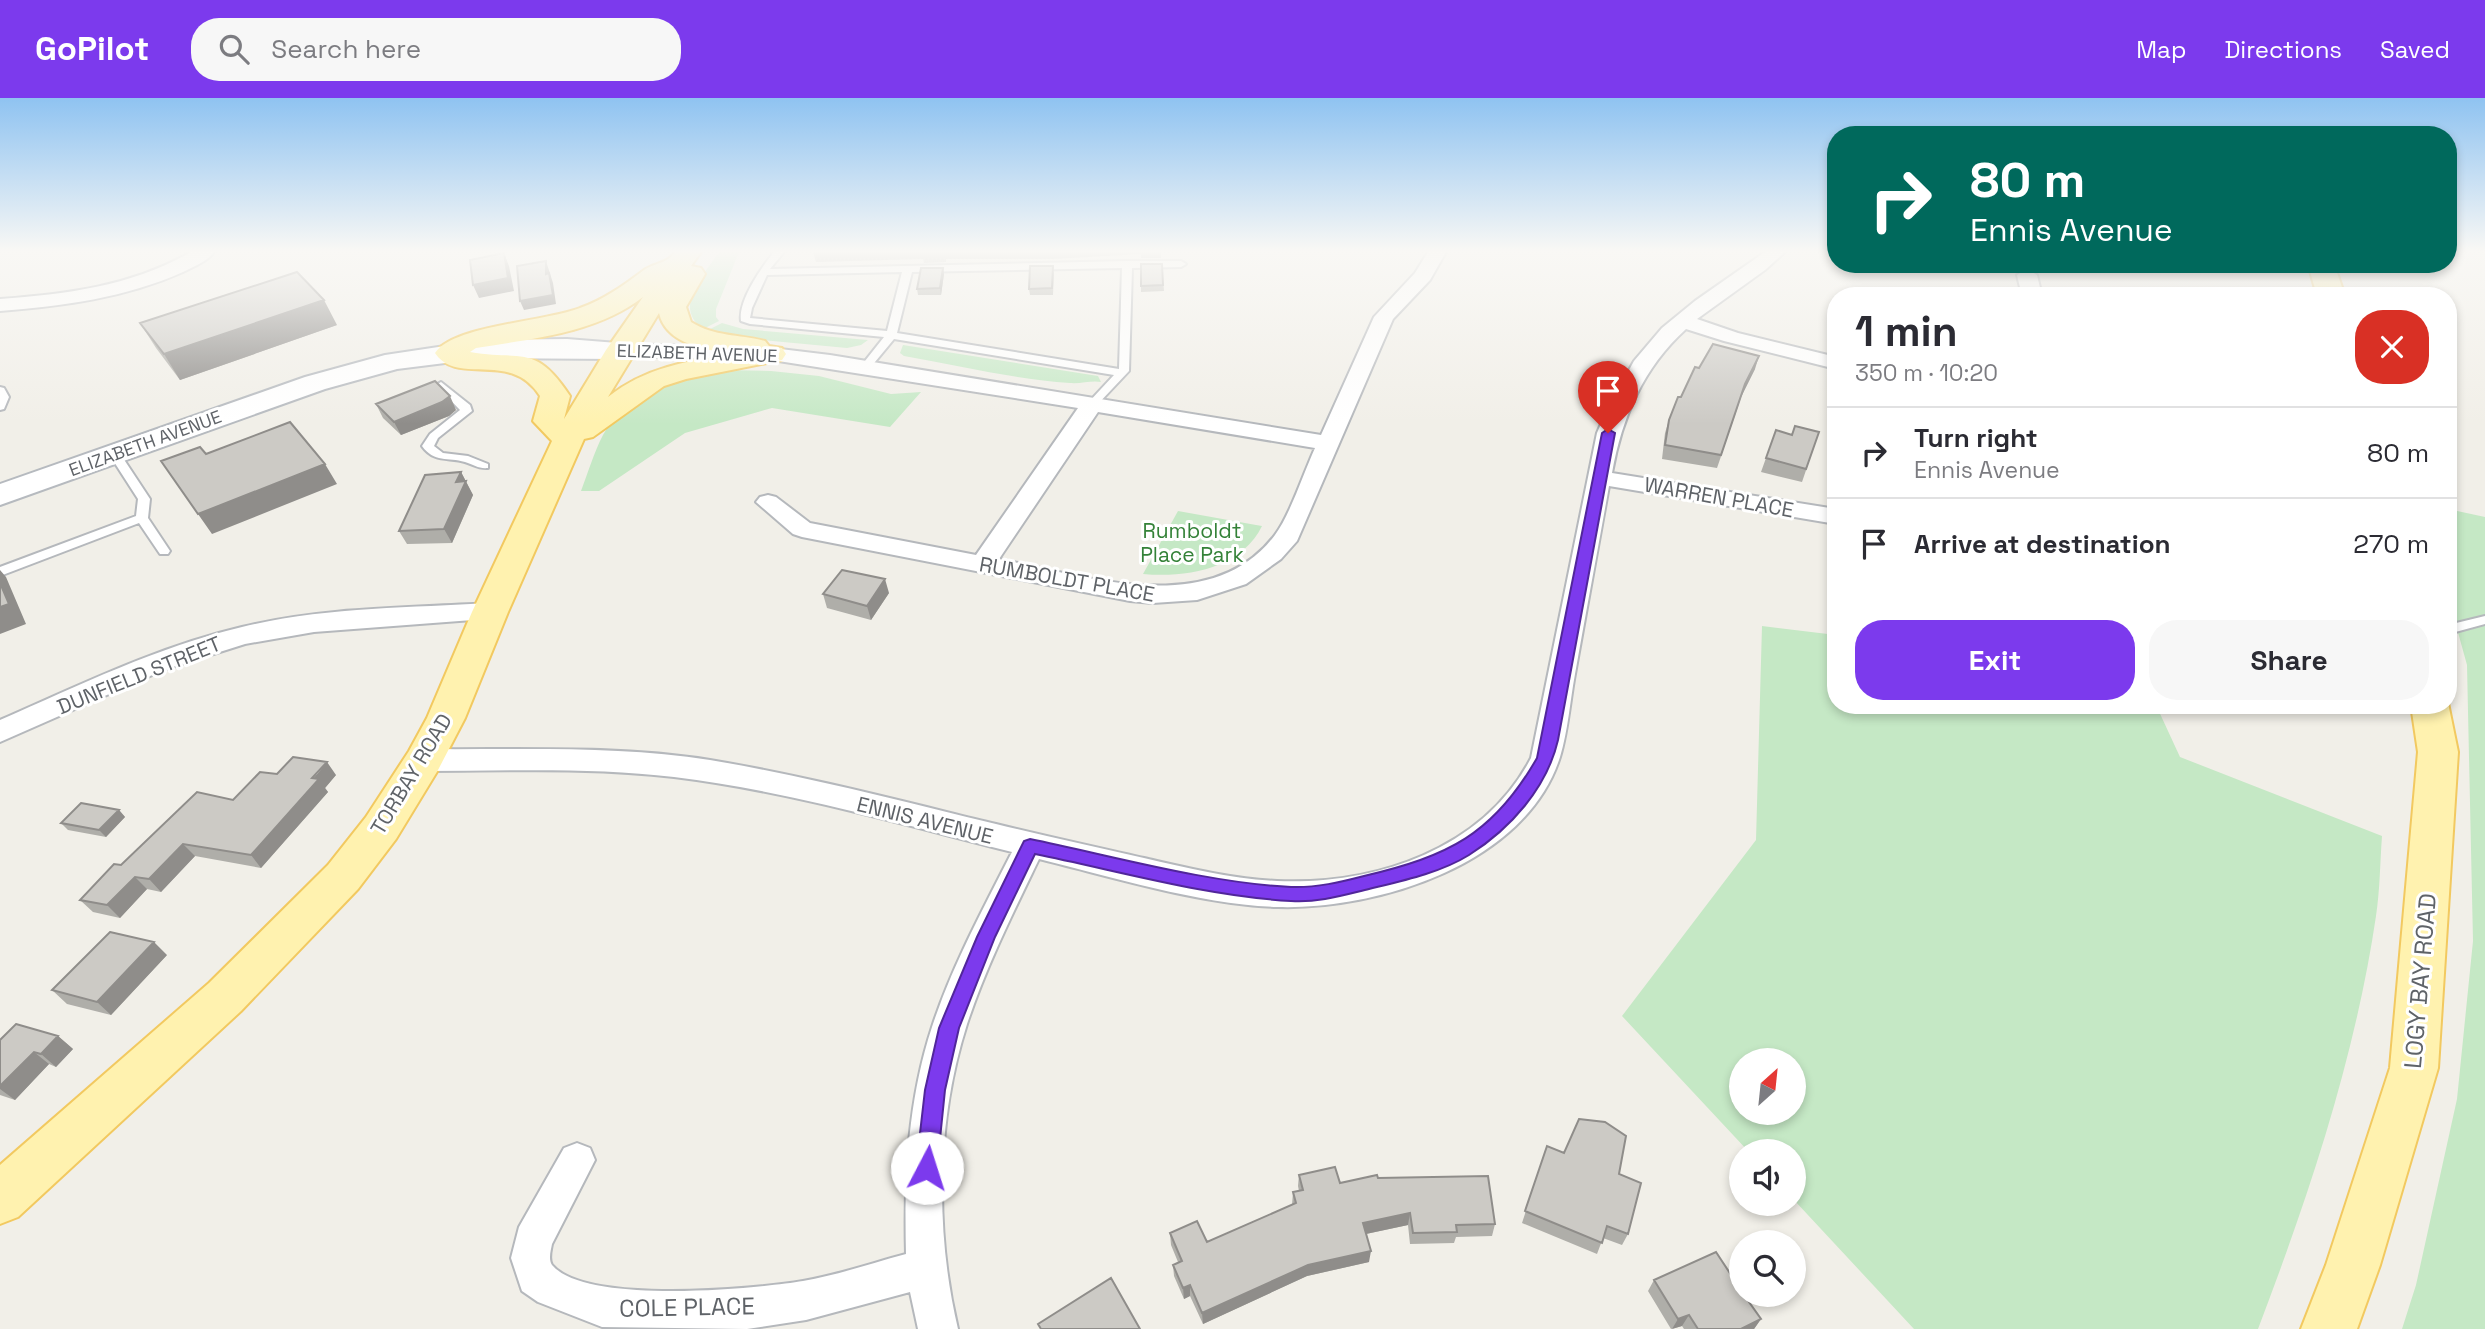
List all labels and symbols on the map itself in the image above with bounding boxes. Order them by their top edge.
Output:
street label: ELIZABETH AVENUE [616,339,778,367]
pin [1578,361,1638,433]
street label: ELIZABETH AVENUE [66,405,224,481]
street label: WARREN PLACE [1642,471,1796,523]
park label: Rumboldt Place Park [1140,517,1244,568]
street label: RUMBOLDT PLACE [977,550,1157,608]
street label: DUNFIELD STREET [53,630,225,720]
street label: TORBAY ROAD [364,708,458,840]
street label: ENNIS AVENUE [854,790,996,850]
street label: LOGY BAY ROAD [2397,892,2443,1070]
north arrow [1729,1048,1806,1125]
position arrow [890,1131,964,1205]
street label: COLE PLACE [619,1290,755,1324]

